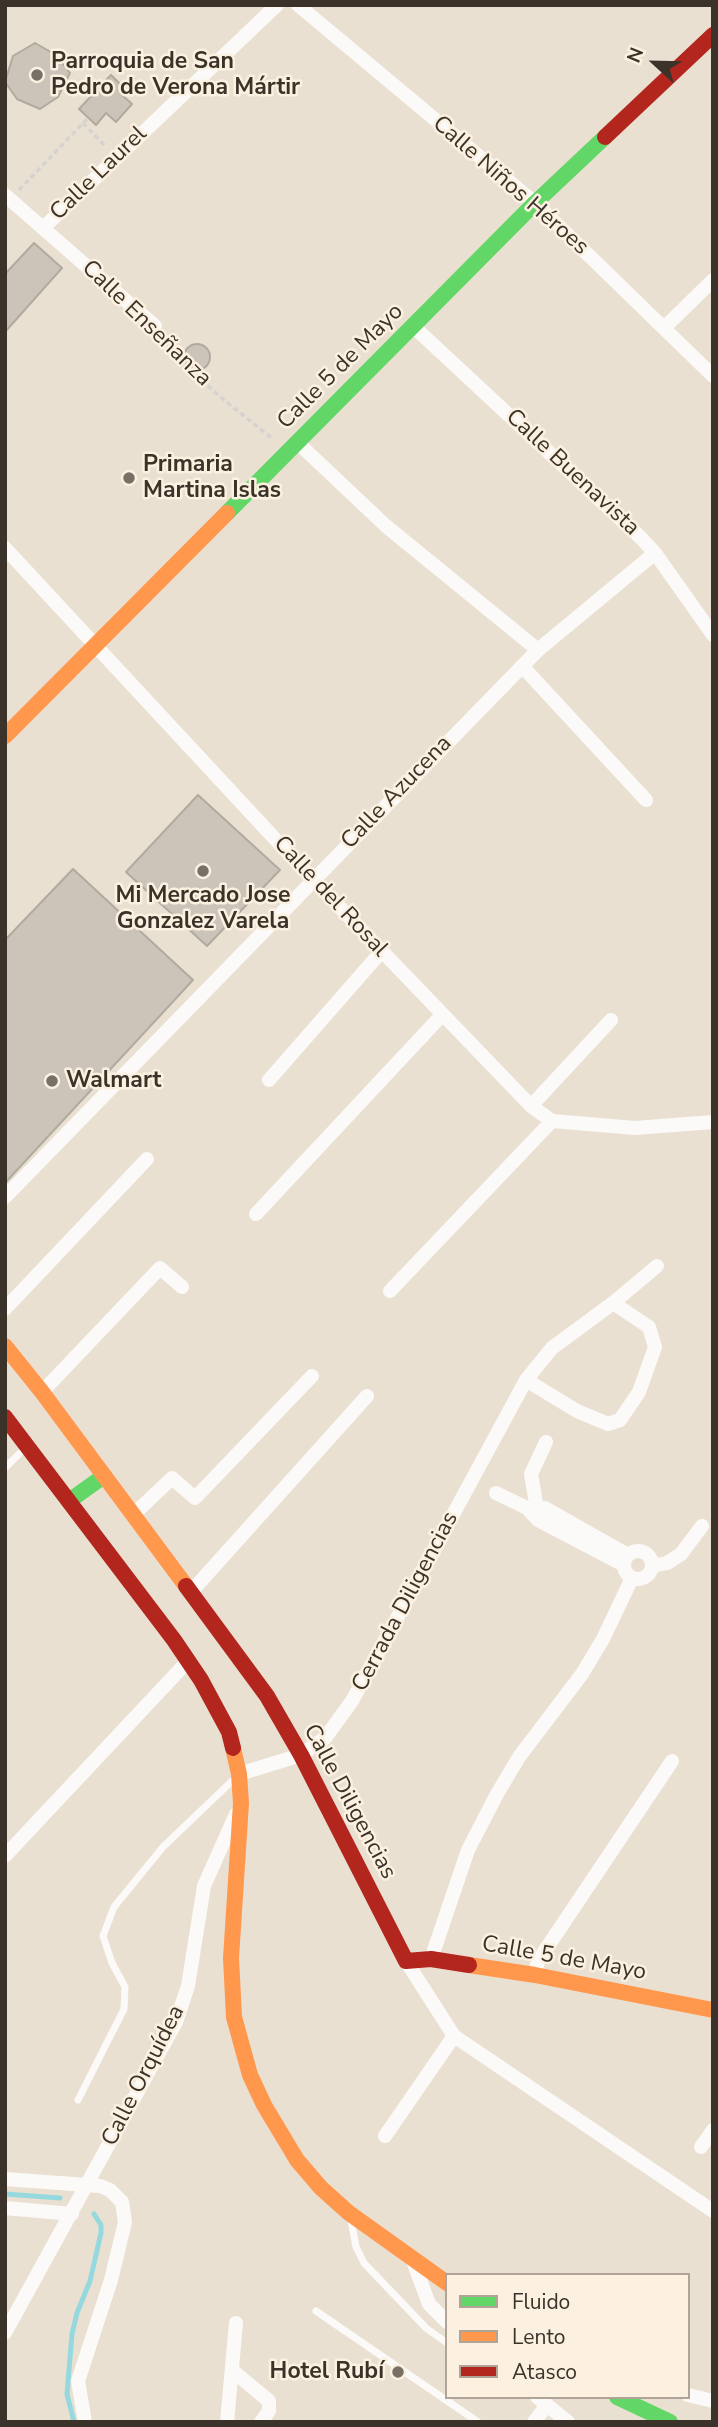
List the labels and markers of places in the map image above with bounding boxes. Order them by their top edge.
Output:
place label: Parroquia de San Pedro de Verona Mártir [51,48,300,102]
marker: Parroquia de San Pedro de Verona Mártir [29,67,45,83]
place label: Primaria Martina Islas [143,451,281,505]
marker: Primaria Martina Islas [121,470,137,486]
marker: Mi Mercado Jose Gonzalez Varela [195,863,211,879]
place label: Mi Mercado Jose Gonzalez Varela [115,882,291,936]
place label: Walmart [66,1067,161,1095]
marker: Walmart [44,1073,60,1089]
place label: Hotel Rubí [270,2358,384,2386]
marker: Hotel Rubí [390,2364,406,2380]

